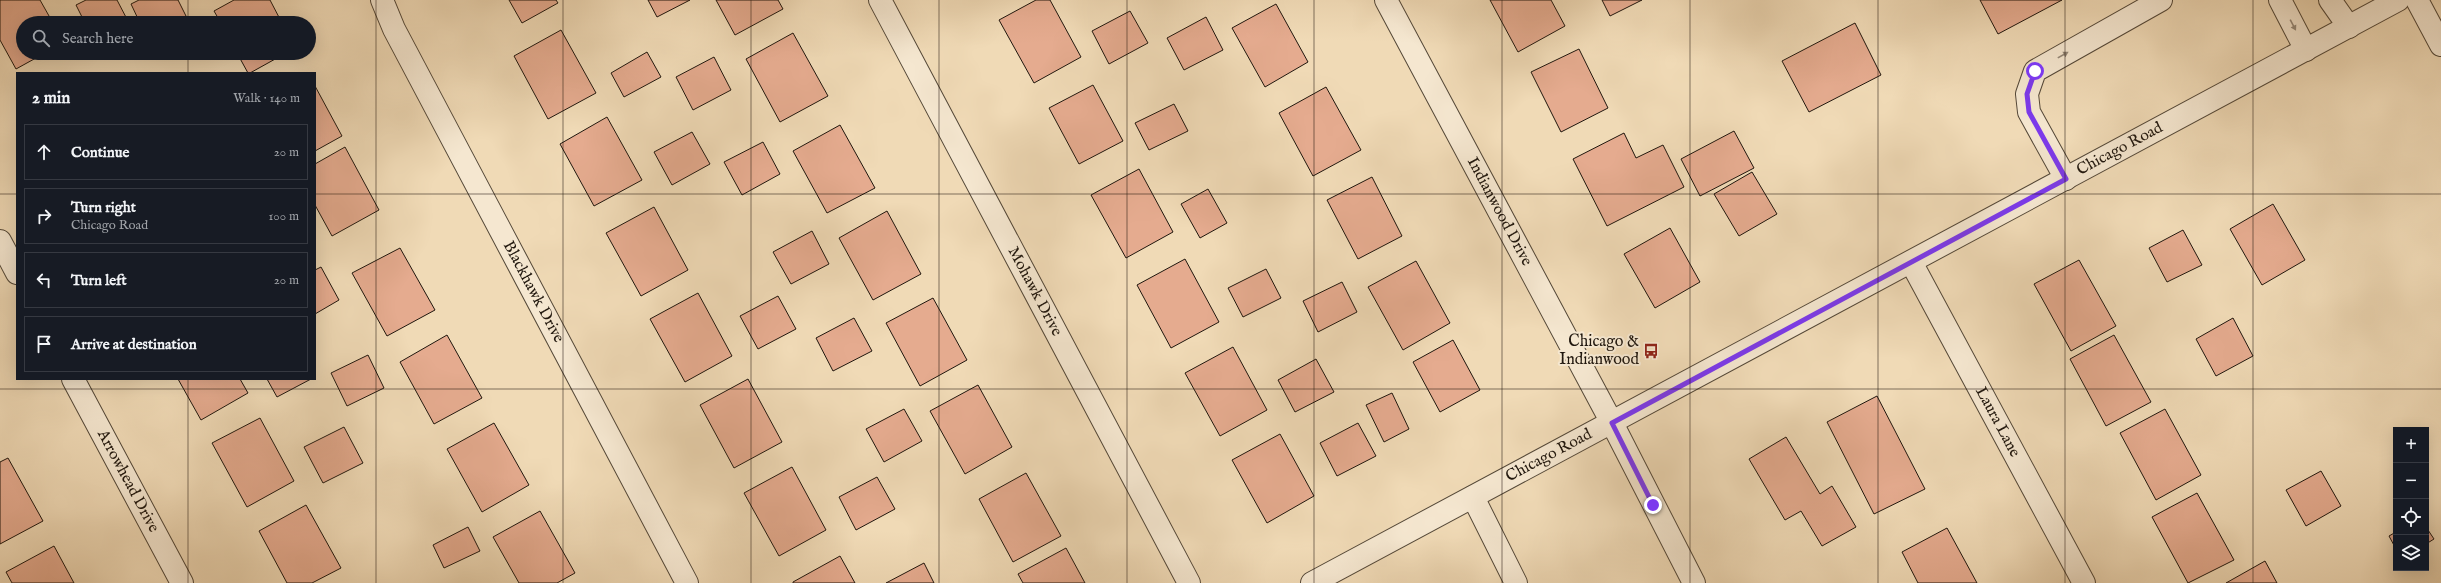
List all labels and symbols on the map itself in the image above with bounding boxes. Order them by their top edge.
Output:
one-way arrow [2290,19,2296,31]
one-way arrow [2057,52,2069,58]
route start [2026,62,2044,80]
street label: Chicago Road [2073,118,2167,181]
street label: Indianwood Drive [1462,154,1536,270]
street label: Blackhawk Drive [498,238,568,346]
street label: Mohawk Drive [1003,243,1066,340]
place label: Chicago & Indianwood [1559,332,1639,370]
bus stop icon: Chicago & Indianwood [1642,342,1660,360]
street label: Laura Lane [1970,384,2024,461]
street label: Chicago Road [1502,424,1596,487]
street label: Arrowhead Drive [92,426,163,536]
route end [1644,496,1662,514]

